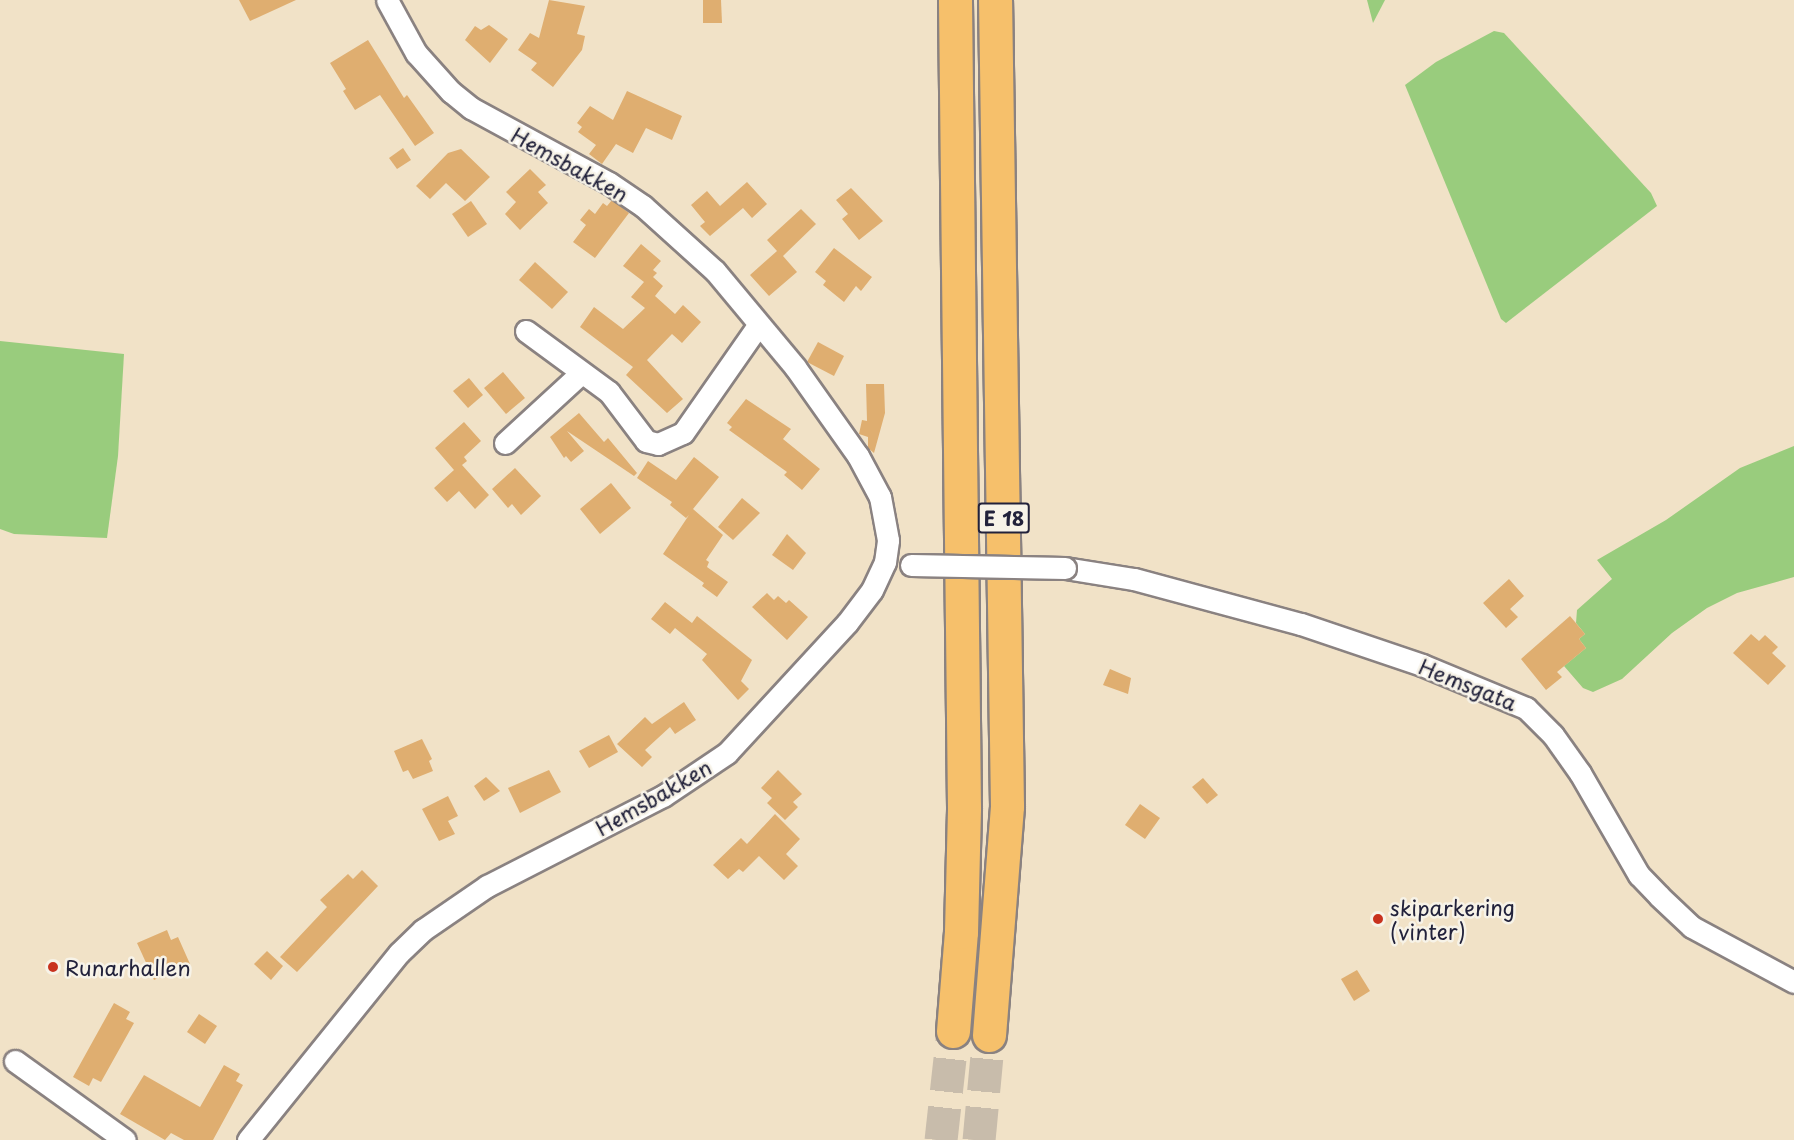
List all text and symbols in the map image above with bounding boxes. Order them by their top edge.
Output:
street label: Hemsbakken [507,122,633,206]
road number: E 18 [977,501,1031,535]
street label: Hemsgata [1415,653,1521,715]
street label: Hemsbakken [591,754,715,840]
place label: skiparkering (vinter) [1390,894,1515,944]
marker: skiparkering (vinter) [1371,912,1385,926]
place label: Runarhallen [65,954,191,980]
marker: Runarhallen [46,960,60,974]

